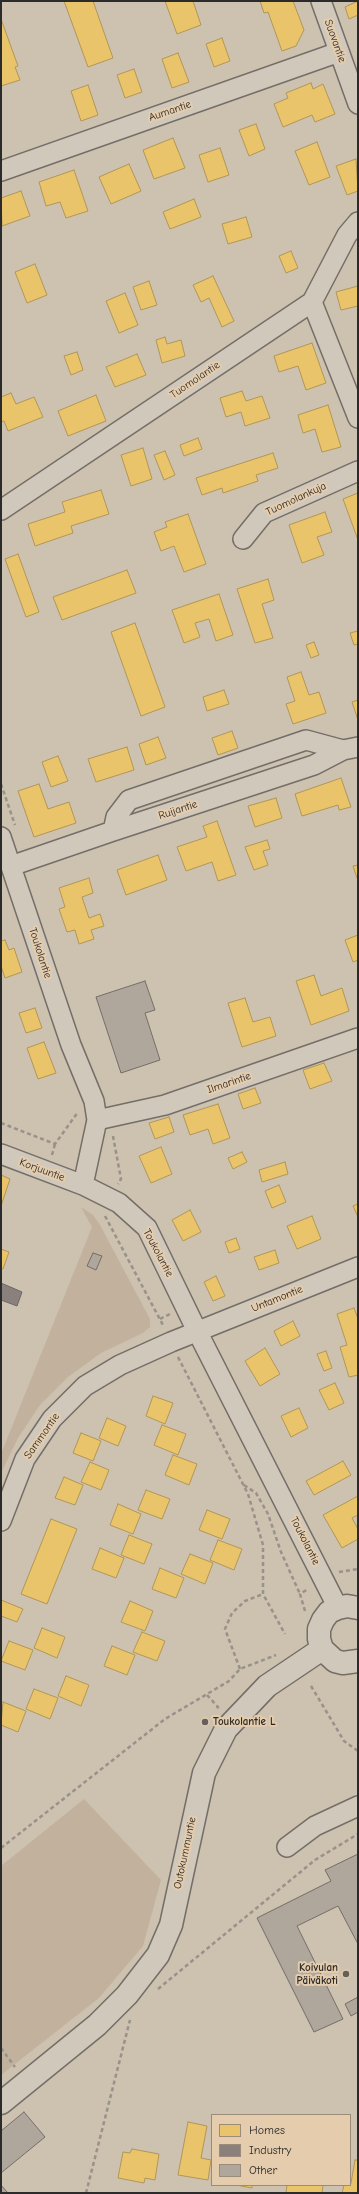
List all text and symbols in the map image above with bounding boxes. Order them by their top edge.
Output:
street label: Suovantie [321,18,349,64]
street label: Aumantie [147,98,193,124]
street label: Tuomolantie [168,358,222,402]
street label: Tuomolankuja [264,479,328,519]
street label: Ruijantie [157,798,199,822]
street label: Toukolantie [26,926,54,980]
street label: Ilmarintie [205,1069,253,1097]
street label: Korjuuntie [17,1156,67,1184]
street label: Toukolantie [140,1227,176,1279]
street label: Untamontie [249,1283,305,1315]
street label: Sammontie [21,1411,63,1461]
street label: Toukolantie [287,1515,323,1567]
place label: Toukolantie L [213,1715,276,1729]
marker: Toukolantie L [200,1717,210,1727]
street label: Outokummuntie [171,1816,199,1890]
place label: Koivulan Päiväkoti [296,1961,338,1987]
marker: Koivulan Päiväkoti [341,1969,351,1979]
legend [211,2114,351,2186]
text: Homes [249,2123,285,2137]
text: Industry [249,2143,291,2157]
text: Other [249,2163,277,2177]

